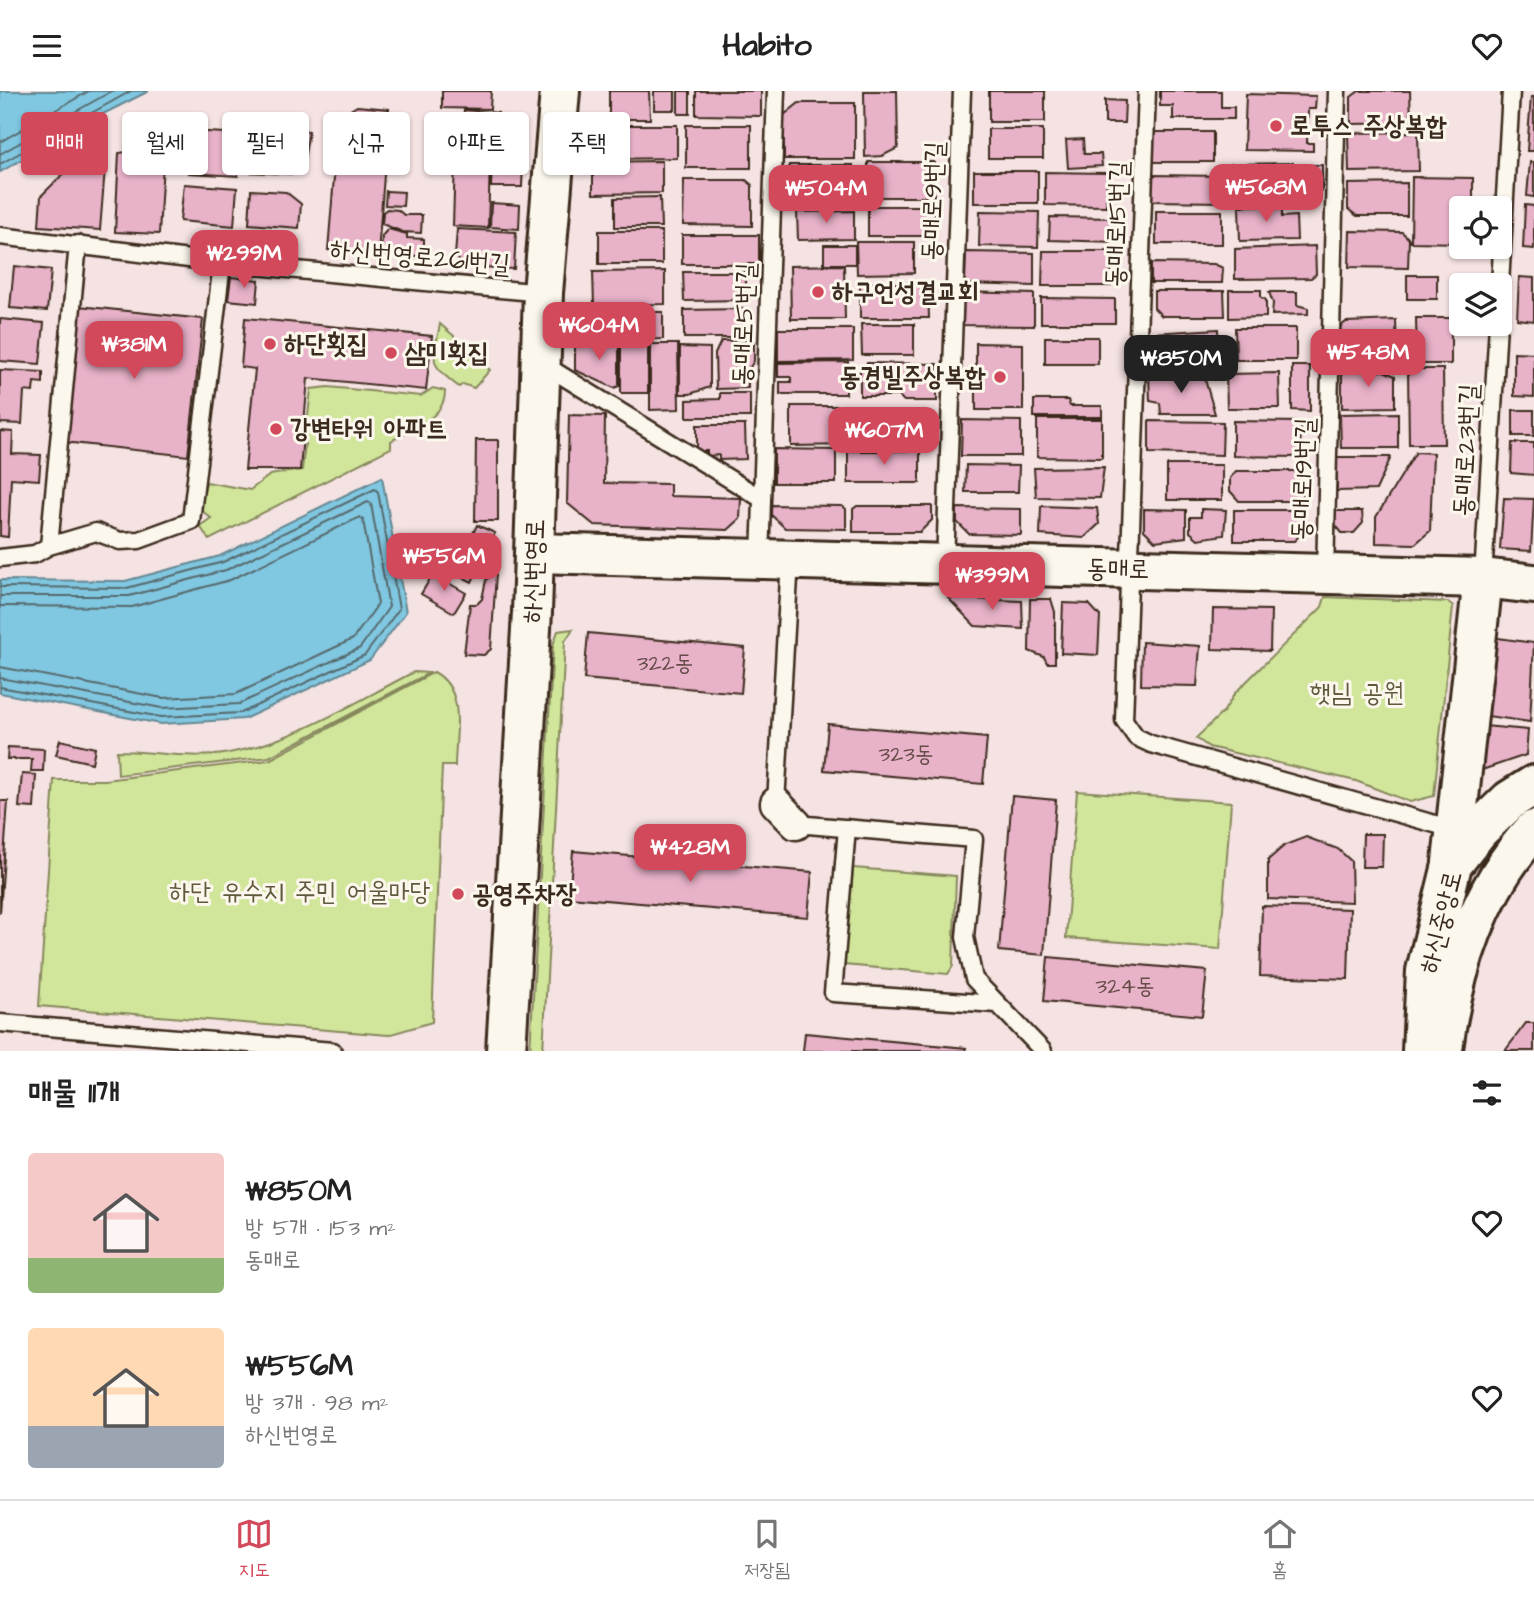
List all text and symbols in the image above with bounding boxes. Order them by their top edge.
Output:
text: Habito [722,23,812,68]
icon: menu [28,27,66,65]
icon: heart [1468,27,1506,65]
place label: 로투스 주상복합 [1290,108,1447,144]
chip: 매매 [21,112,108,175]
chip: 월세 [122,112,208,175]
chip: 필터 [222,112,309,175]
chip: 신규 [323,112,410,175]
chip: 아파트 [424,112,529,175]
chip: 주택 [543,112,630,175]
marker: 로투스 주상복합 [1268,118,1284,134]
street label: 동매로9번길 [913,141,953,261]
street label: 동매로15번길 [1097,160,1137,288]
pin: ₩504M [777,165,875,225]
pin: ₩568M [1217,165,1315,224]
text: ₩568M [1225,171,1307,203]
text: ₩504M [785,172,867,204]
map controls [1449,196,1512,336]
button: locate [1449,196,1512,259]
pin: ₩299M [195,231,293,290]
street label: 하신번영로261번길 [328,231,512,283]
text: ₩299M [206,237,282,269]
street label: 동매로5번길 [724,262,764,386]
button: layers [1449,273,1512,336]
place label: 하구언성결교회 [832,274,978,310]
marker: 하구언성결교회 [810,284,826,300]
pin: ₩604M [550,303,648,362]
text: ₩604M [559,309,639,341]
pin: ₩381M [85,321,183,381]
place label: 하단횟집 [284,326,368,362]
text: ₩381M [101,328,167,360]
pin: ₩548M [1319,329,1417,389]
place label: 삼미횟집 [404,335,489,371]
pin: ₩850M [1132,335,1230,395]
marker: 하단횟집 [262,336,278,352]
text: ₩548M [1327,336,1410,368]
text: ₩850M [1140,342,1222,374]
marker: 삼미횟집 [383,345,399,361]
place label: 동경빌주상복합 [840,359,986,395]
marker: 동경빌주상복합 [992,369,1008,385]
street label: 동매로23번길 [1445,383,1487,517]
pin: ₩607M [835,407,933,467]
place label: 강변타워 아파트 [290,411,447,447]
text: ₩607M [844,414,924,446]
street label: 동매로19번길 [1283,417,1323,541]
marker: 강변타워 아파트 [268,421,284,437]
street label: 하신번영로 [514,518,554,624]
pin: ₩556M [395,533,493,593]
text: ₩556M [402,540,486,572]
street label: 동매로 [1086,550,1150,588]
pin: ₩399M [943,553,1041,612]
text: ₩399M [955,559,1029,591]
house number: 322동 [637,647,693,679]
park label: 햇님 공원 [1310,675,1404,711]
house number: 323동 [878,738,934,770]
pin: ₩428M [641,825,739,884]
text: ₩428M [650,831,730,863]
street label: 하신중앙로 [1411,867,1471,977]
park label: 하단 유수지 주민 어울마당 [169,874,431,910]
place label: 공영주차장 [472,876,577,912]
marker: 공영주차장 [450,886,466,902]
house number: 324동 [1095,970,1155,1002]
text: 매물 11개 [28,1072,120,1114]
icon: filters [1468,1074,1506,1112]
text: ₩850M [245,1170,352,1212]
icon: home [84,1181,168,1265]
icon: heart [1468,1204,1506,1242]
text: 방 5개 · 153 m² [245,1212,396,1244]
text: 동매로 [245,1244,301,1276]
text: ₩556M [245,1345,353,1387]
icon: home [84,1356,168,1440]
icon: heart [1468,1379,1506,1417]
text: 방 3개 · 98 m² [245,1387,388,1419]
text: 하신번영로 [245,1419,338,1451]
tab: 지도 [235,1515,273,1584]
tab: 저장됨 [744,1515,790,1584]
tab: 홈 [1261,1515,1299,1584]

